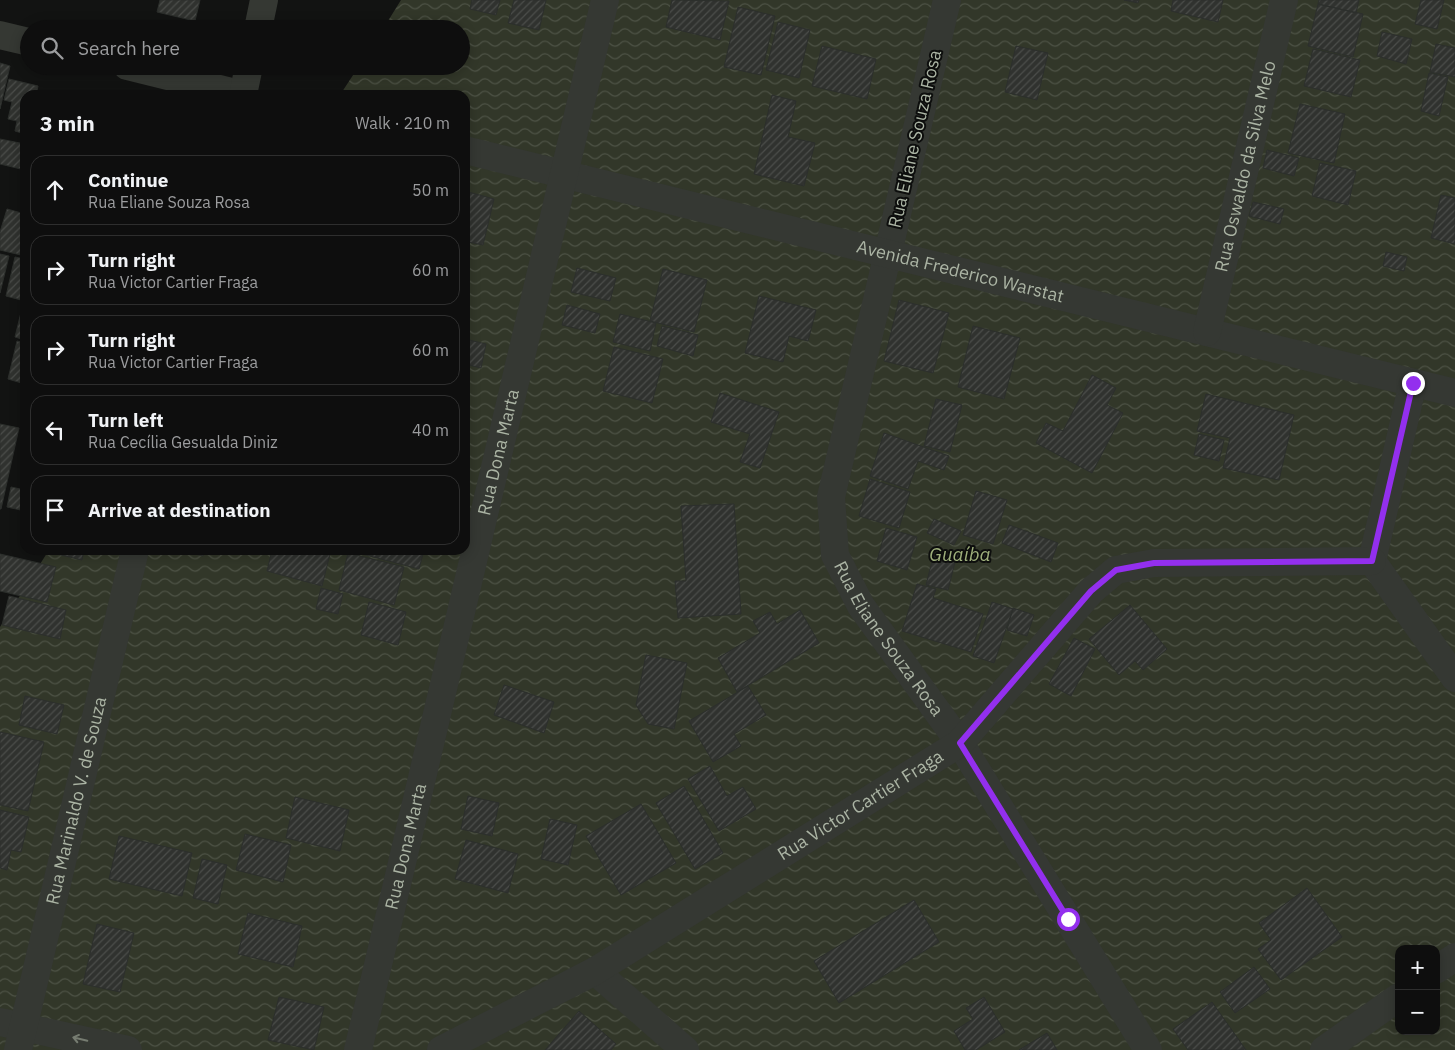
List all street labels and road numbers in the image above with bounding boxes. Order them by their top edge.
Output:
street label: Rua Eliane Souza Rosa [883,47,946,230]
street label: Rua Oswaldo da Silva Melo [1209,58,1281,274]
street label: Avenida Frederico Warstat [854,235,1066,308]
street label: Rua Dona Marta [472,387,524,518]
street label: Rua Eliane Souza Rosa [829,557,949,721]
street label: Rua Marinaldo V. de Souza [40,694,111,907]
street label: Rua Victor Cartier Fraga [773,744,948,865]
street label: Rua Dona Marta [379,781,431,912]

